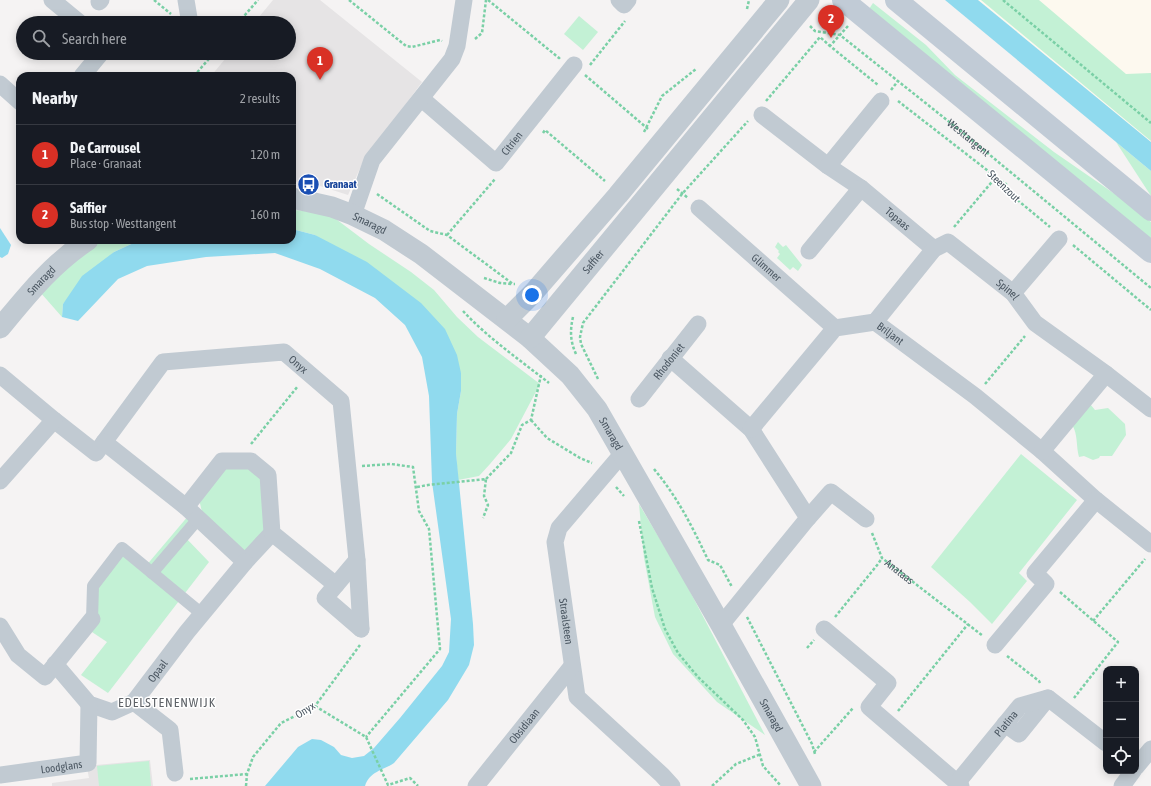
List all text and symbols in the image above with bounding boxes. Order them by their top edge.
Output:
pin: 2 [818,5,844,38]
search box [16,16,296,60]
icon: search [30,27,52,49]
text: Search here [62,30,127,47]
pin: 1 [307,47,333,80]
text: Nearby [32,88,78,108]
text: 2 results [240,91,280,106]
street label: Westtangent [945,117,992,159]
street label: Citrien [499,129,525,158]
text: De Carrousel [70,139,140,156]
text: 1 [42,147,48,162]
text: 120 m [251,147,280,162]
text: Place · Granaat [70,156,142,171]
street label: Steenzout [985,168,1023,204]
bus stop icon: Granaat [296,171,322,197]
place label: Granaat [324,178,358,190]
text: Saffier [70,199,106,216]
street label: Topaas [883,205,913,233]
text: 2 [42,207,48,222]
text: 160 m [251,207,280,222]
street label: Smaragd [351,210,388,236]
text: Bus stop · Westtangent [70,216,176,231]
street label: Saffier [580,247,607,276]
street label: Glimmer [749,251,784,284]
street label: Smaragd [25,263,58,297]
street label: Spinel [994,277,1022,302]
your location [522,285,542,305]
street label: Briljant [875,320,906,347]
street label: Rhodoniet [651,341,687,382]
street label: Onyx [287,353,311,376]
street label: Smaragd [597,415,625,452]
street label: Anataas [883,557,916,586]
street label: Straalsteen [557,598,575,645]
street label: Opaal [145,657,170,684]
map controls [1103,666,1139,774]
button: + [1103,666,1139,702]
district label: EDELSTENENWIJK [118,695,216,710]
street label: Smaragd [758,697,785,734]
street label: Onyx [293,699,317,721]
button: − [1103,702,1139,738]
street label: Obsidiaan [506,706,542,746]
street label: Platina [992,708,1020,739]
button: locate [1103,738,1139,774]
street label: Loodglans [40,758,83,775]

